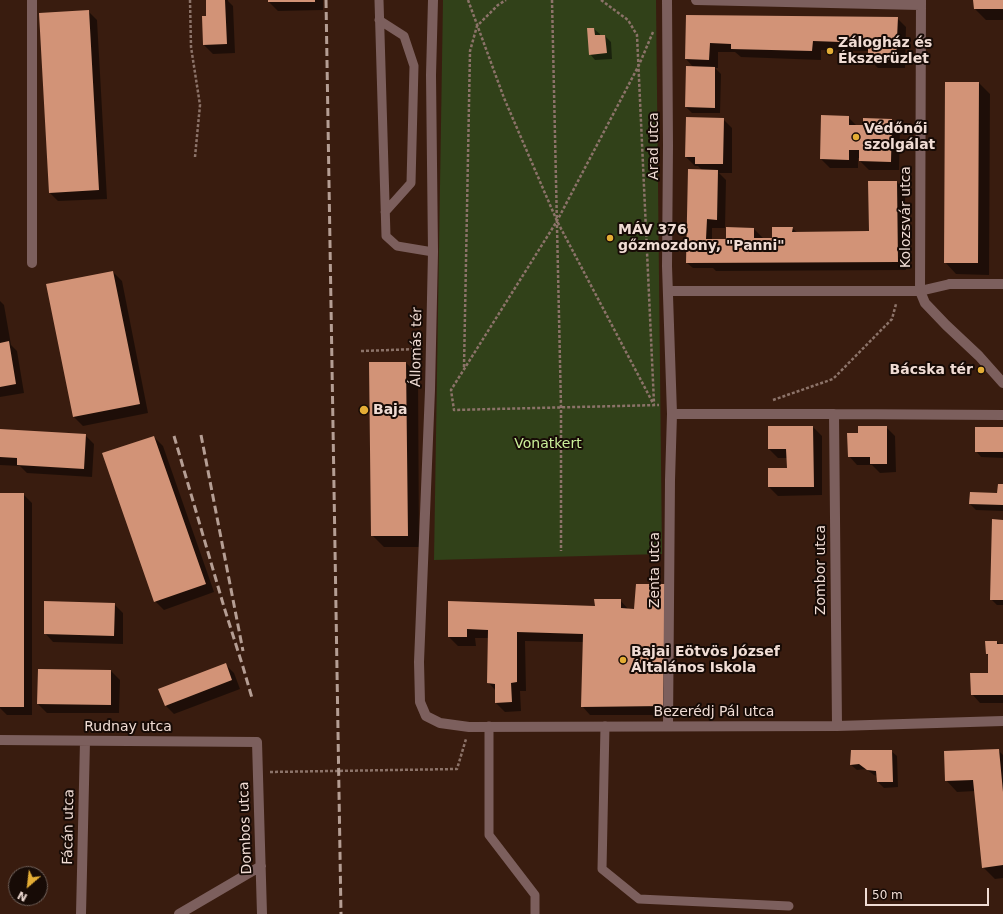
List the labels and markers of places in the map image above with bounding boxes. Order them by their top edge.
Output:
place label: Zálogház és Ékszerüzlet [838,35,932,68]
marker: Zálogház és Ékszerüzlet [825,46,835,56]
place label: Védőnői szolgálat [864,121,935,154]
marker: Védőnői szolgálat [851,132,861,142]
place label: MÁV 376 gőzmozdony, "Panni" [618,222,785,254]
marker: MÁV 376 gőzmozdony, "Panni" [605,233,615,243]
place label: Bácska tér [890,362,973,378]
marker: Bácska tér [976,365,986,375]
place label: Baja [373,402,407,418]
marker: Baja [358,404,370,416]
place label: Bajai Eötvös József Általános Iskola [631,644,780,676]
marker: Bajai Eötvös József Általános Iskola [618,655,628,665]

